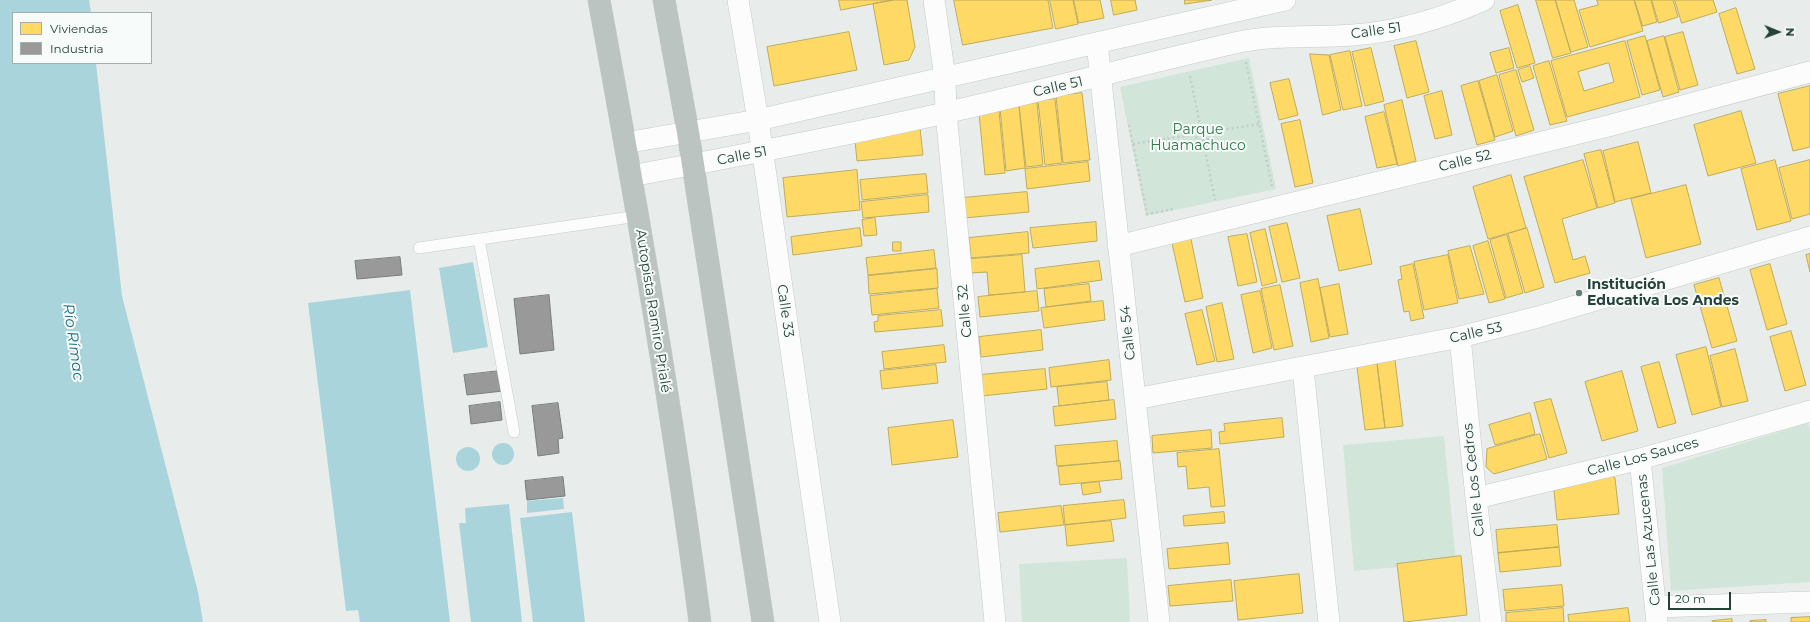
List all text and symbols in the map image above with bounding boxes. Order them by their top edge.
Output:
legend [12,12,152,64]
north arrow [1758,12,1798,52]
street label: Calle 51 [1350,19,1402,43]
text: Viviendas [50,21,108,36]
text: N [1783,28,1797,37]
text: Industria [50,41,104,56]
street label: Calle 51 [1031,73,1085,101]
park label: Parque Huamachuco [1150,122,1246,154]
street label: Calle 51 [716,143,768,169]
street label: Calle 52 [1437,146,1493,176]
street label: Autopista Ramiro Prialé [632,228,674,394]
place label: Institución Educativa Los Andes [1587,277,1739,310]
street label: Calle 33 [773,283,797,339]
street label: Calle 32 [954,284,976,338]
marker: Institución Educativa Los Andes [1574,288,1584,298]
water label: Río Rímac [59,302,87,382]
street label: Calle 54 [1117,305,1139,361]
street label: Calle 53 [1448,319,1504,347]
street label: Calle Los Cedros [1460,423,1488,537]
street label: Calle Los Sauces [1586,434,1700,480]
street label: Calle Las Azucenas [1634,473,1664,607]
scale bar [1670,584,1733,610]
text: 20 m [1675,591,1706,606]

